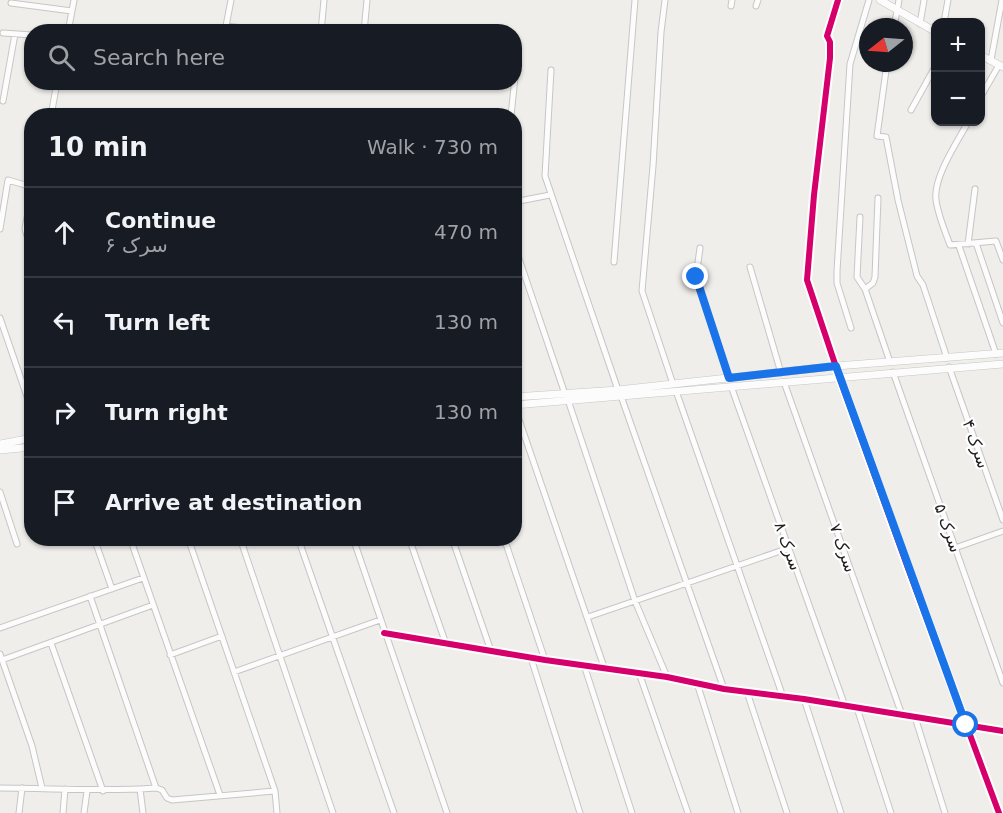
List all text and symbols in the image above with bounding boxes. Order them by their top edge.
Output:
north arrow [859,18,913,72]
map controls [931,18,985,126]
button: + [931,18,985,72]
search box [24,24,522,90]
icon: search [45,41,78,74]
text: Search here [93,45,225,70]
button: − [931,72,985,126]
text: 10 min [48,132,148,162]
text: Walk · 730 m [367,135,498,159]
text: Continue [105,208,216,233]
icon: ahead [48,216,81,249]
text: 470 m [434,220,498,244]
text: سرک ۶ [105,233,168,257]
route end [682,263,708,289]
icon: left [48,306,81,339]
text: Turn left [105,310,210,335]
text: 130 m [434,310,498,334]
icon: right [48,396,81,429]
text: Turn right [105,400,228,425]
text: 130 m [434,400,498,424]
street label: سرک ۴ [958,417,993,471]
icon: arrive [48,486,81,519]
text: Arrive at destination [105,490,362,515]
street label: سرک ۵ [930,501,966,555]
street label: سرک ۸ [770,519,806,573]
street label: سرک ۷ [825,521,860,575]
route start [952,711,978,737]

